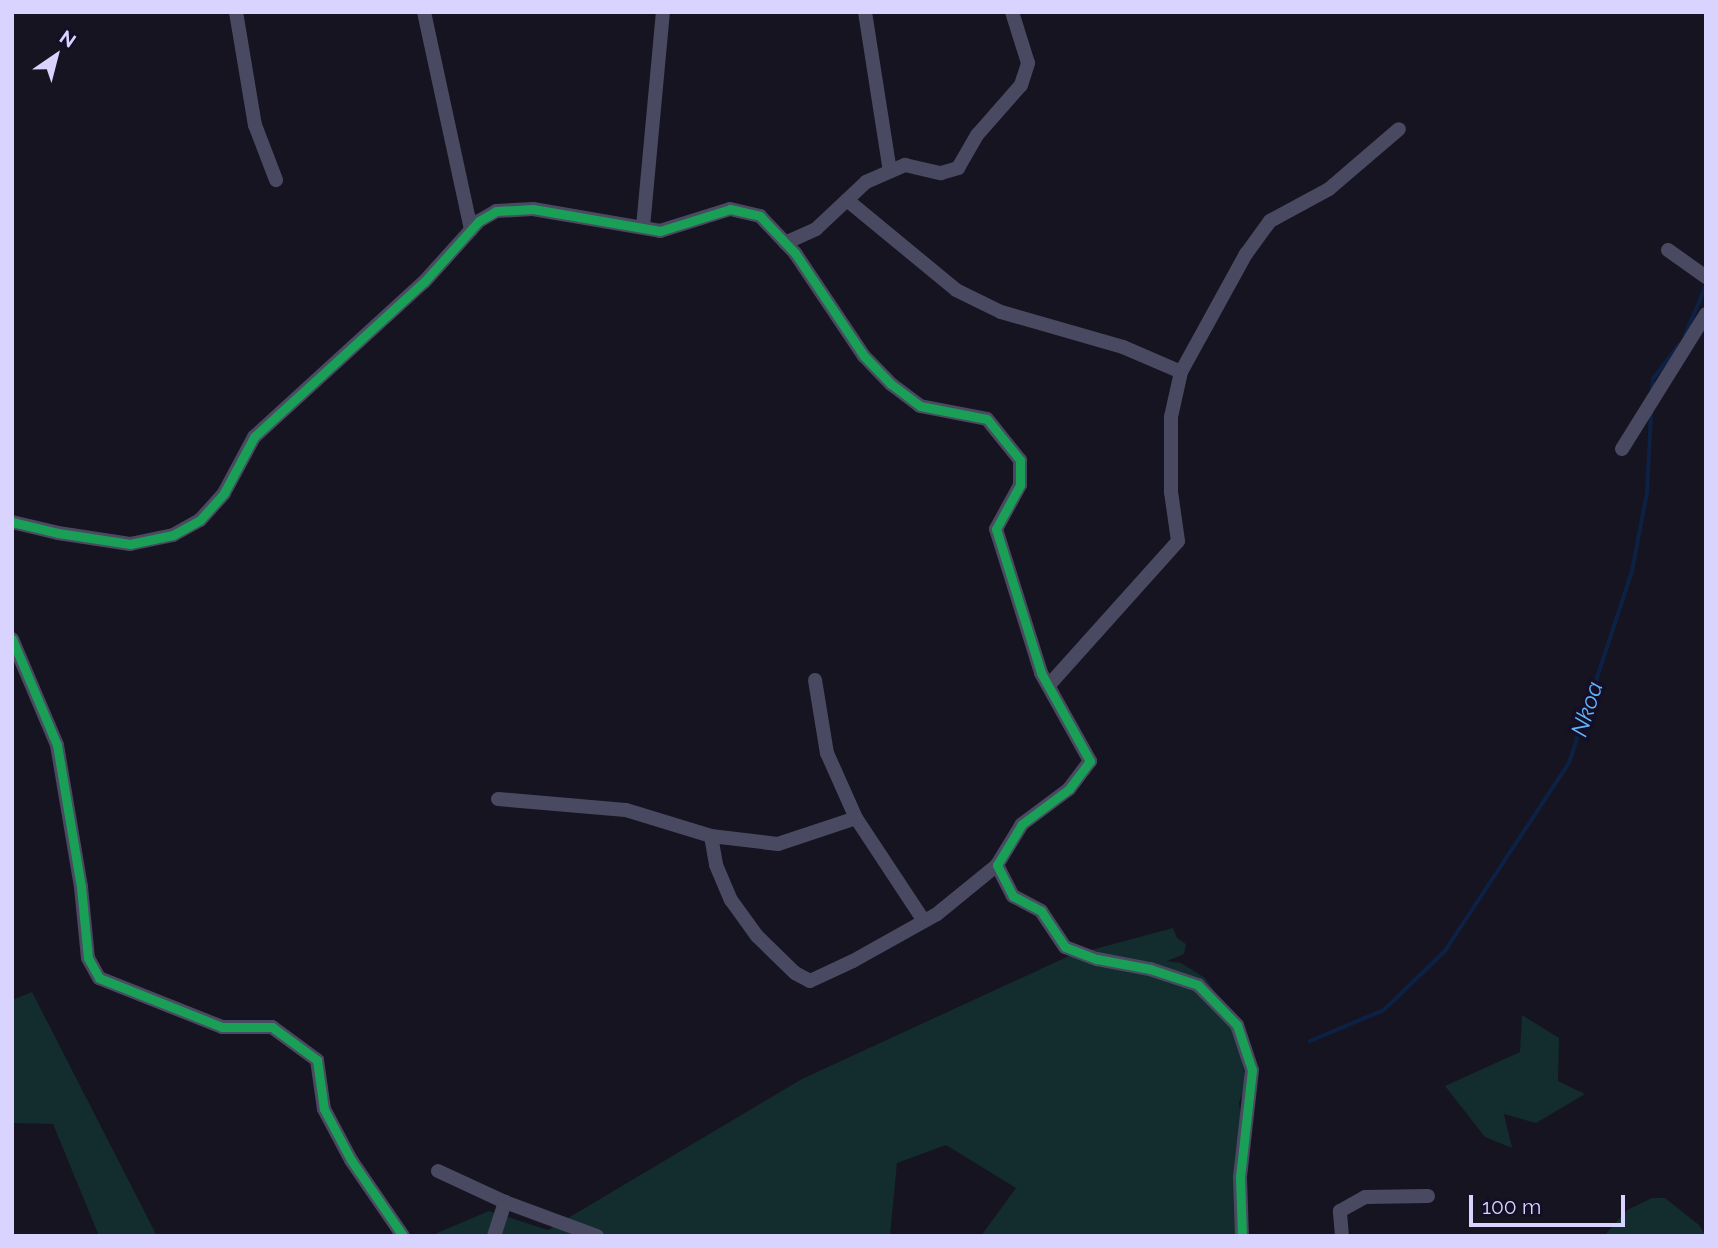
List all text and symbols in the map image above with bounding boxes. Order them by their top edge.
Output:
north arrow [21,21,91,91]
text: N [56,26,80,52]
water label: Nkoa [1565,678,1609,740]
scale bar [1473,1182,1629,1226]
text: 100 m [1482,1194,1541,1219]

